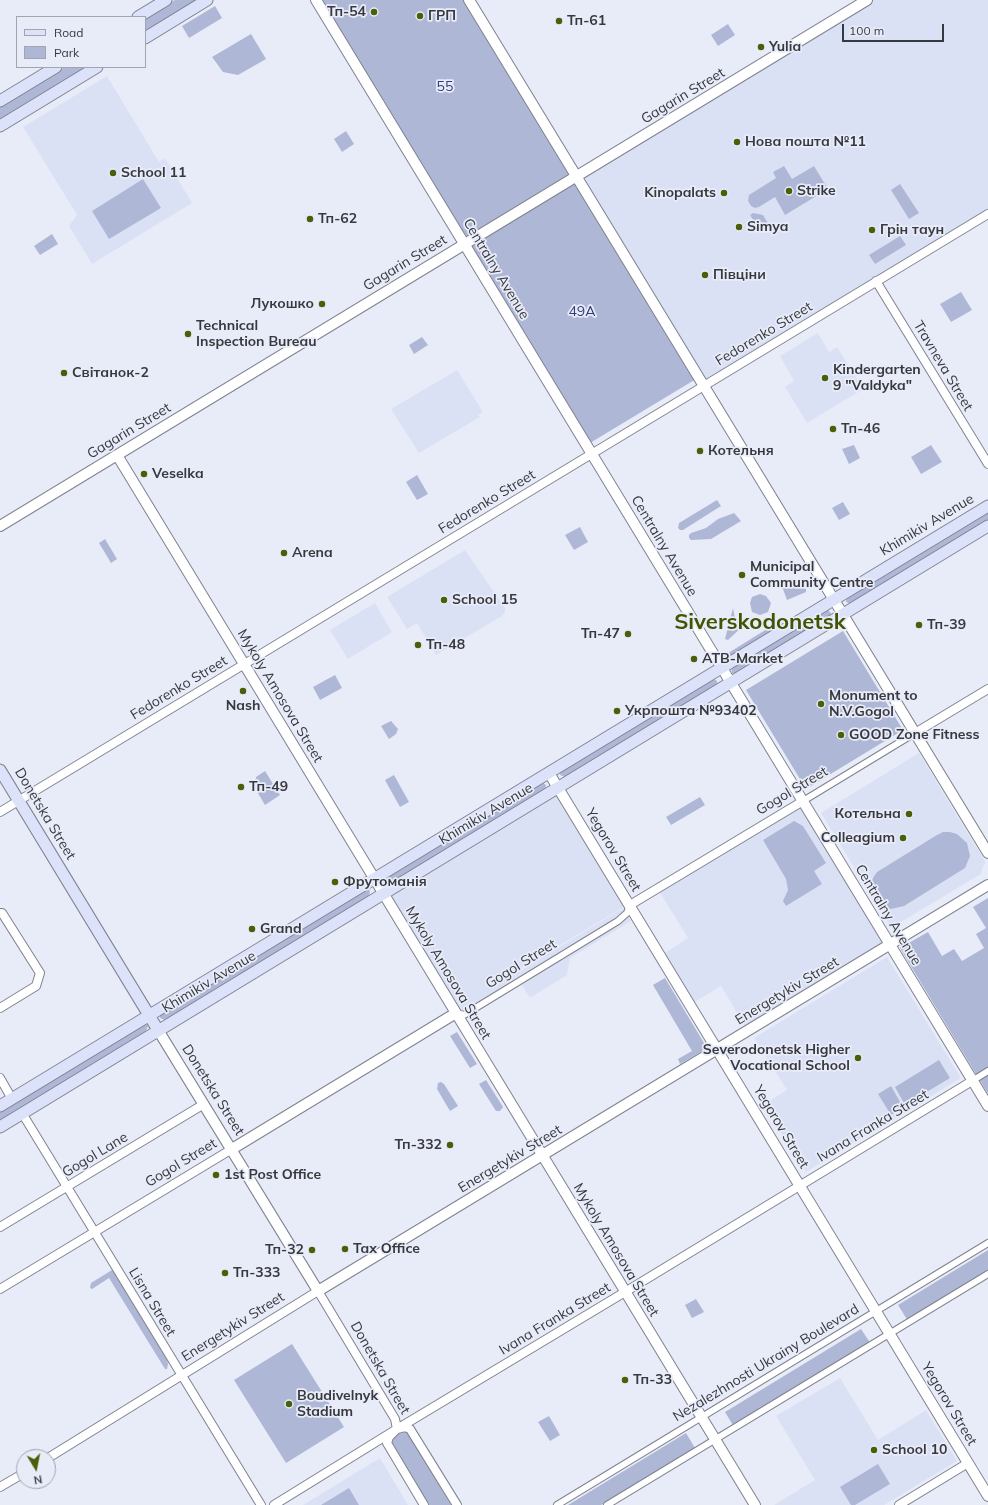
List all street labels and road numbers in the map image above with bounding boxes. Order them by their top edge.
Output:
street label: Gagarin Street [638,64,728,128]
street label: Centralny Avenue [459,216,533,322]
street label: Gagarin Street [360,231,450,295]
street label: Fedorenko Street [713,299,815,369]
street label: Travneva Street [910,318,976,414]
street label: Gagarin Street [84,399,174,463]
street label: Fedorenko Street [436,467,538,537]
street label: Khimikiv Avenue [877,490,977,560]
street label: Centralny Avenue [627,493,701,599]
street label: Mykoly Amosova Street [234,626,326,766]
street label: Fedorenko Street [128,653,230,723]
street label: Gogol Street [753,763,831,819]
street label: Donetska Street [11,765,79,863]
street label: Khimikiv Avenue [436,779,536,849]
street label: Yegorov Street [582,805,644,895]
street label: Centralny Avenue [851,862,925,968]
street label: Mykoly Amosova Street [402,903,494,1043]
street label: Gogol Street [482,936,560,992]
street label: Khimikiv Avenue [159,947,259,1017]
street label: Energetykiv Street [732,953,842,1029]
street label: Donetska Street [178,1041,248,1139]
street label: Yegorov Street [750,1082,812,1172]
street label: Ivana Franka Street [814,1086,932,1166]
street label: Energetykiv Street [455,1121,565,1197]
street label: Gogol Lane [59,1129,131,1181]
street label: Gogol Street [142,1135,220,1191]
street label: Mykoly Amosova Street [570,1180,662,1320]
street label: Lisna Street [125,1265,179,1339]
street label: Ivana Franka Street [496,1279,614,1359]
street label: Energetykiv Street [179,1289,287,1365]
street label: Nezalezhnosti Ukrainy Boulevard [670,1301,862,1425]
street label: Donetska Street [347,1319,413,1417]
street label: Yegorov Street [918,1359,980,1449]

